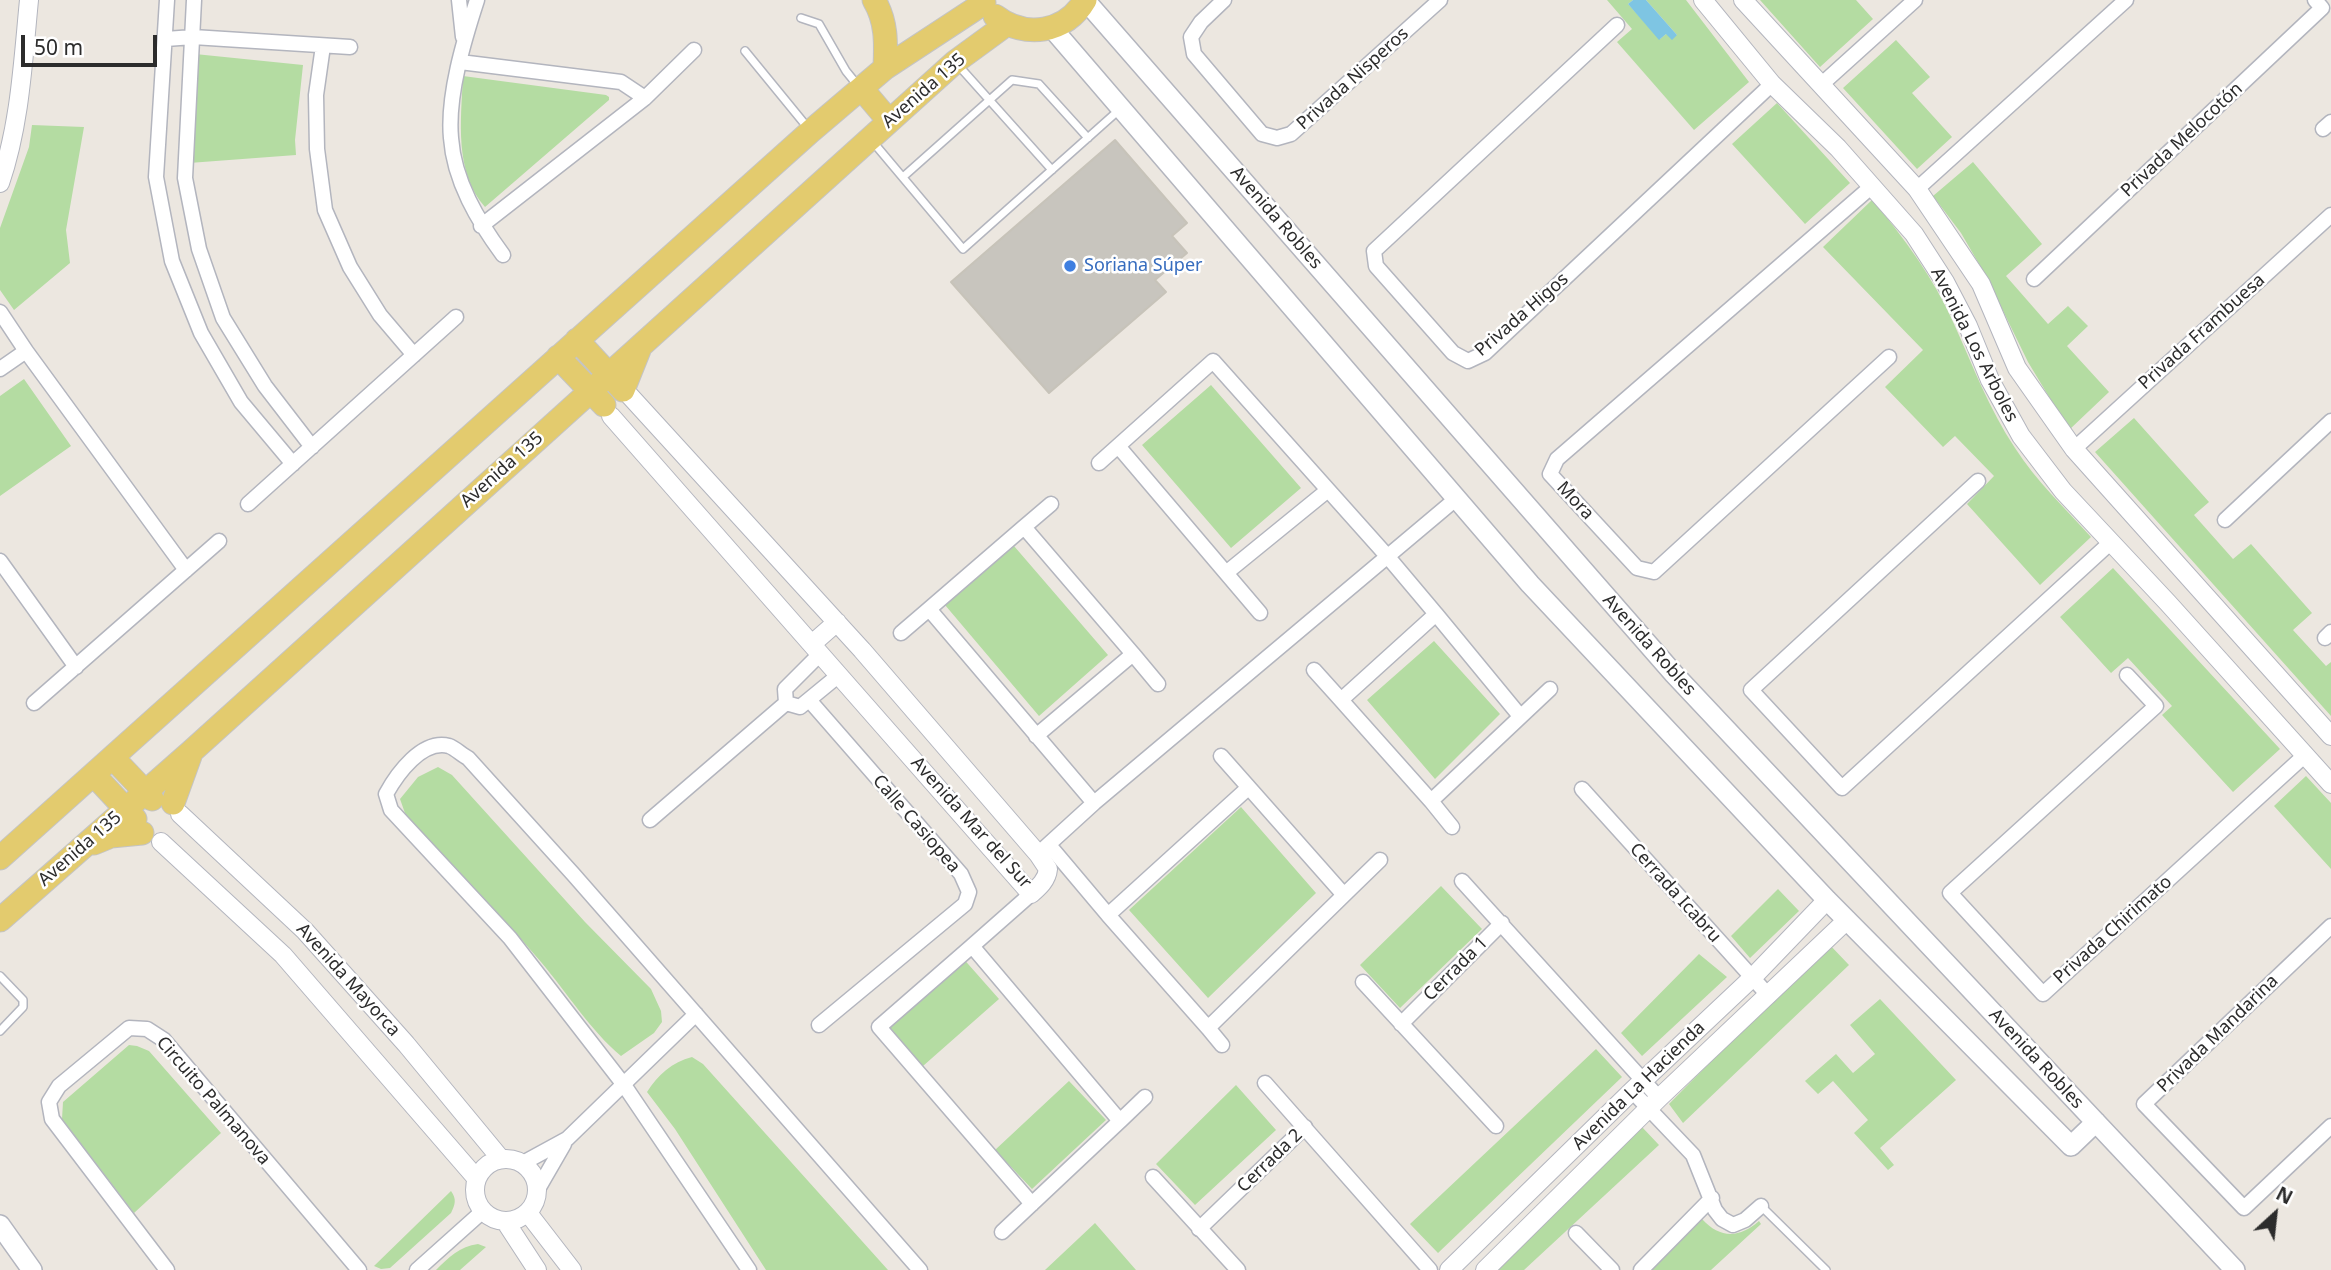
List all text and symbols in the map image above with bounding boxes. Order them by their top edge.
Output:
scale bar [24,21,161,65]
street label: Privada Nisperos [1293,23,1413,135]
text: 50 m [34,33,83,61]
street label: Avenida 135 [878,49,970,133]
street label: Privada Melocotón [2117,78,2247,202]
street label: Avenida Robles [1226,162,1326,274]
place label: Soriana Súper [1084,255,1203,277]
marker: Soriana Súper [1062,258,1078,274]
street label: Avenida Los Arboles [1926,264,2022,426]
street label: Privada Higos [1471,269,1573,361]
street label: Privada Frambuesa [2134,270,2270,394]
street label: Avenida 135 [456,427,548,513]
street label: Mora [1552,477,1598,525]
street label: Avenida Robles [1598,590,1700,700]
street label: Avenida Mar del Sur [906,753,1036,893]
street label: Calle Casiopea [868,771,964,877]
street label: Avenida 135 [34,807,126,891]
street label: Cerrada Icabru [1625,839,1725,947]
street label: Privada Chirimato [2049,871,2177,989]
street label: Avenida Mayorca [292,919,404,1041]
street label: Cerrada 1 [1419,932,1493,1006]
street label: Privada Mandarina [2153,971,2283,1097]
street label: Avenida Robles [1984,1004,2088,1114]
street label: Avenida La Hacienda [1568,1017,1710,1155]
street label: Circuito Palmanova [151,1032,275,1170]
street label: Cerrada 2 [1233,1125,1307,1197]
north arrow [2240,1179,2310,1249]
text: N [2272,1180,2297,1210]

